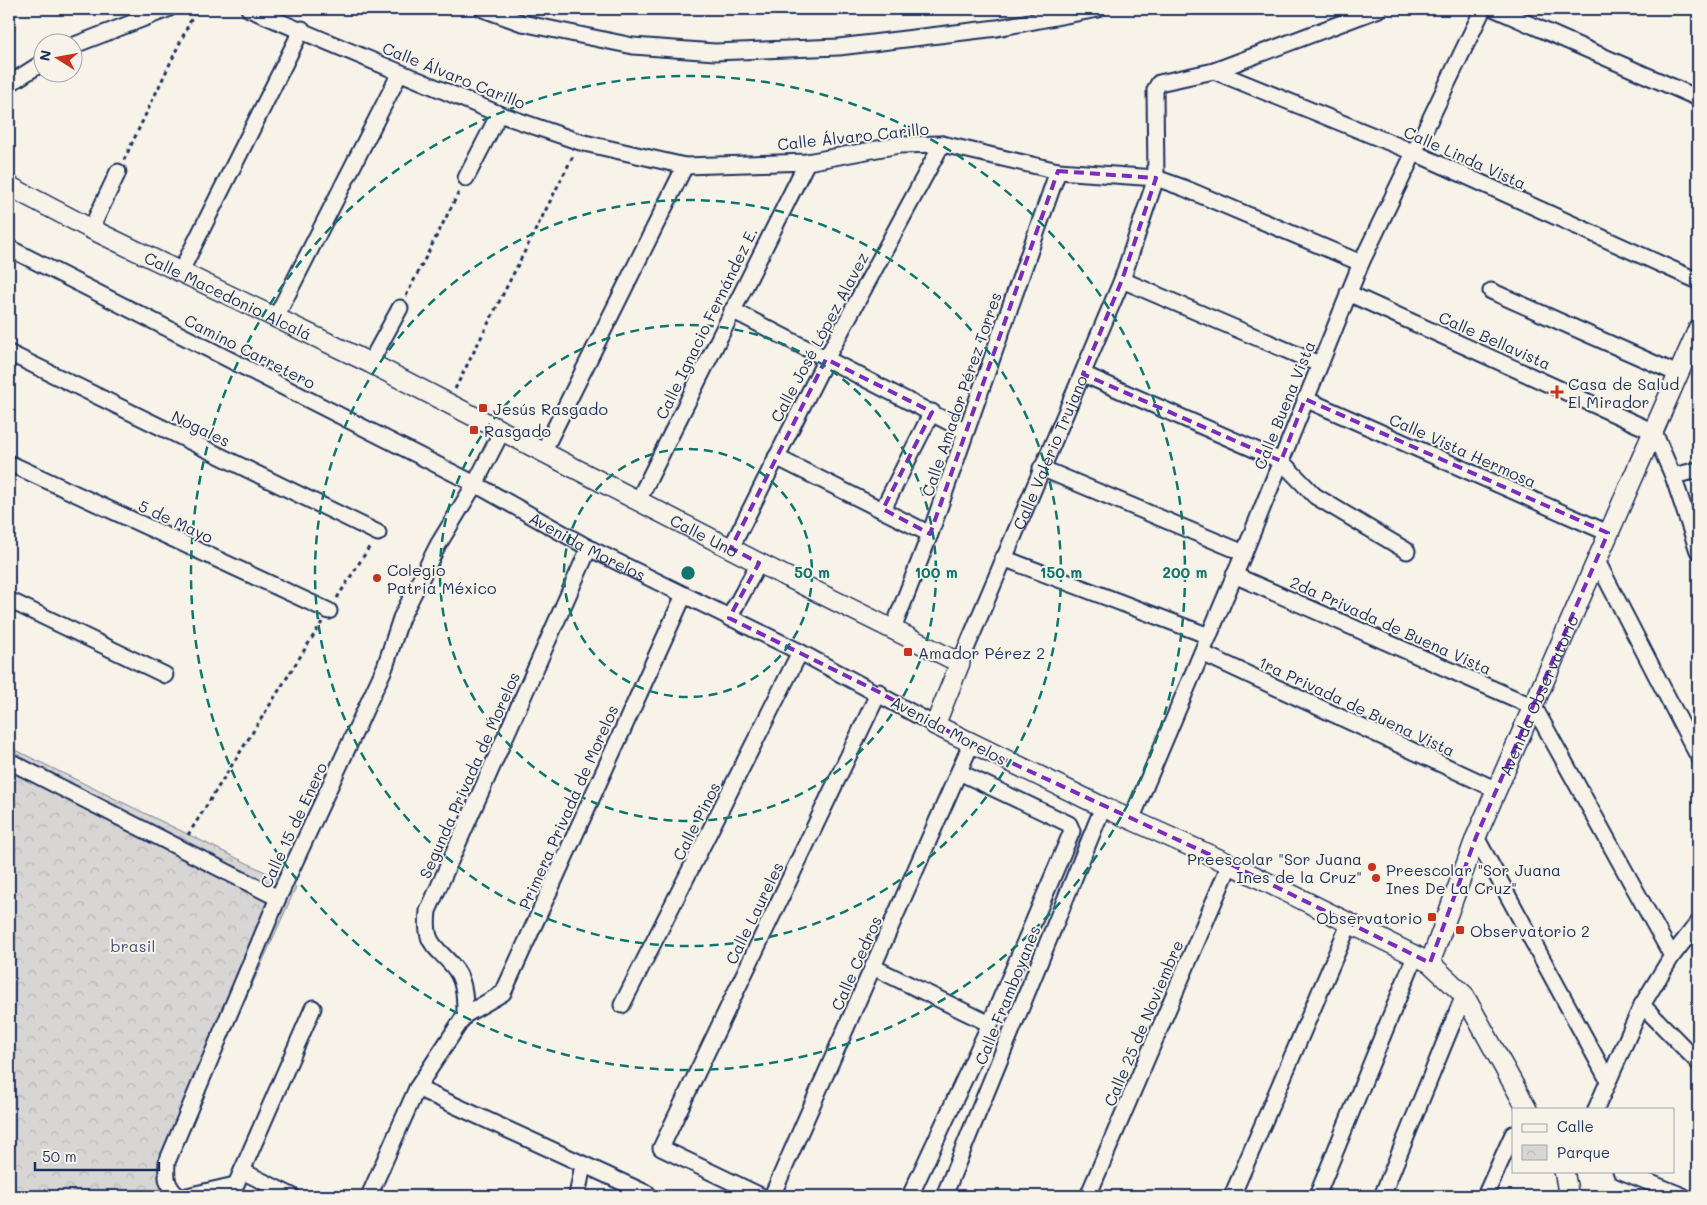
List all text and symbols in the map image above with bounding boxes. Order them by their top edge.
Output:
north arrow [32,32,82,82]
street label: Calle Álvaro Carillo [379,37,529,113]
text: N [34,48,55,62]
street label: Calle Álvaro Carillo [776,118,930,154]
street label: Calle Linda Vista [1401,121,1530,193]
street label: Calle Ignacio Fernández E. [650,224,762,422]
street label: Calle Macedonio Alcalá [141,246,315,344]
street label: Calle José López Alavez [765,248,873,426]
street label: Calle Amador Pérez Torres [916,289,1006,499]
street label: Calle Bellavista [1436,306,1554,374]
street label: Camino Carretero [181,309,319,393]
street label: Calle Buena Vista [1249,338,1319,472]
street label: Calle Valerio Trujano [1007,372,1091,533]
place label: Casa de Salud El Mirador [1568,373,1679,412]
marker: Casa de Salud El Mirador [1550,385,1564,399]
place label: Jesús Rasgado [493,398,608,419]
marker: Jesús Rasgado [477,402,489,414]
street label: Nogales [168,405,234,451]
street label: Calle Vista Hermosa [1386,408,1540,492]
place label: Rasgado [484,420,551,441]
marker: Rasgado [468,424,480,436]
street label: 5 de Mayo [135,495,217,547]
street label: Avenida Morelos [526,506,649,585]
street label: Calle Uno [667,509,742,561]
place label: Colegio Patria México [387,559,496,598]
text: 50 m [794,562,830,582]
text: 100 m [914,562,958,582]
text: 150 m [1040,562,1082,582]
text: 200 m [1163,562,1208,582]
centre of rings [679,564,697,582]
street label: 2da Privada de Buena Vista [1287,571,1495,679]
marker: Colegio Patria México [371,572,383,584]
street label: Avenida Observatorio [1494,612,1582,779]
place label: Amador Pérez 2 [918,642,1045,663]
marker: Amador Pérez 2 [902,646,914,658]
street label: 1ra Privada de Buena Vista [1255,651,1459,761]
street label: Segunda Privada de Morelos [414,668,524,882]
street label: Avenida Morelos [887,691,1011,769]
street label: Primera Privada de Morelos [513,702,623,912]
street label: Calle 15 de Enero [255,759,331,891]
street label: Calle Pinos [667,778,725,864]
place label: Preescolar "Sor Juana Ines de la Cruz" [1187,848,1362,887]
street label: Calle Laureles [720,858,788,968]
place label: Preescolar "Sor Juana Ines De La Cruz" [1386,859,1561,898]
marker: Preescolar "Sor Juana Ines de la Cruz" [1366,861,1378,873]
marker: Preescolar "Sor Juana Ines De La Cruz" [1370,872,1382,884]
place label: Observatorio [1316,907,1422,928]
marker: Observatorio [1426,911,1438,923]
street label: Calle Cedros [826,912,886,1014]
place label: Observatorio 2 [1470,920,1590,941]
street label: Calle Framboyanes [969,922,1045,1068]
marker: Observatorio 2 [1454,924,1466,936]
park label: brasil [111,935,155,956]
street label: Calle 25 de Noviembre [1098,937,1188,1109]
legend [1512,1108,1674,1172]
text: Calle [1557,1116,1594,1136]
scale bar [35,1140,159,1172]
text: Parque [1557,1142,1610,1162]
text: 50 m [42,1146,77,1166]

